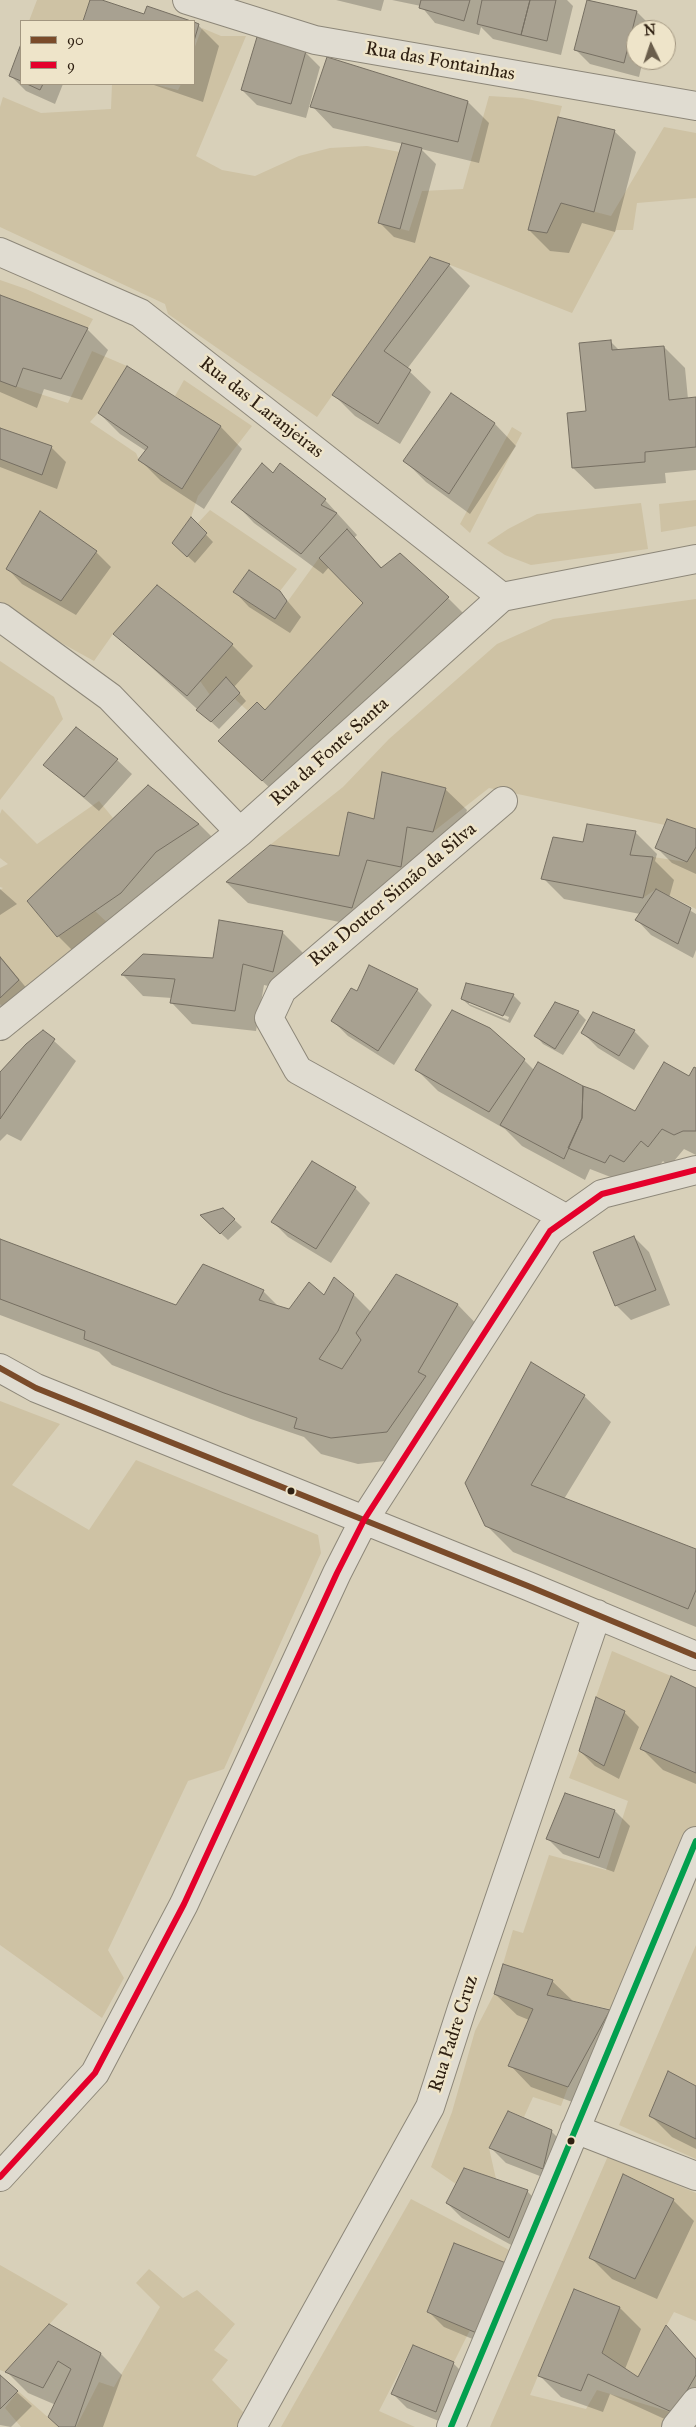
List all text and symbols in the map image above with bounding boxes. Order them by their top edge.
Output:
legend [20,20,195,85]
north arrow [626,20,676,70]
text: N [643,22,657,39]
text: 90 [67,31,84,49]
street label: Rua das Fontainhas [363,38,517,86]
text: 9 [67,56,75,74]
street label: Rua das Laranjeiras [194,352,328,464]
street label: Rua da Fonte Santa [266,693,394,811]
street label: Rua Doutor Simão da Silva [305,818,481,972]
unlabelled marker [286,1486,296,1496]
street label: Rua Padre Cruz [424,1973,484,2095]
unlabelled marker [566,2136,576,2146]

